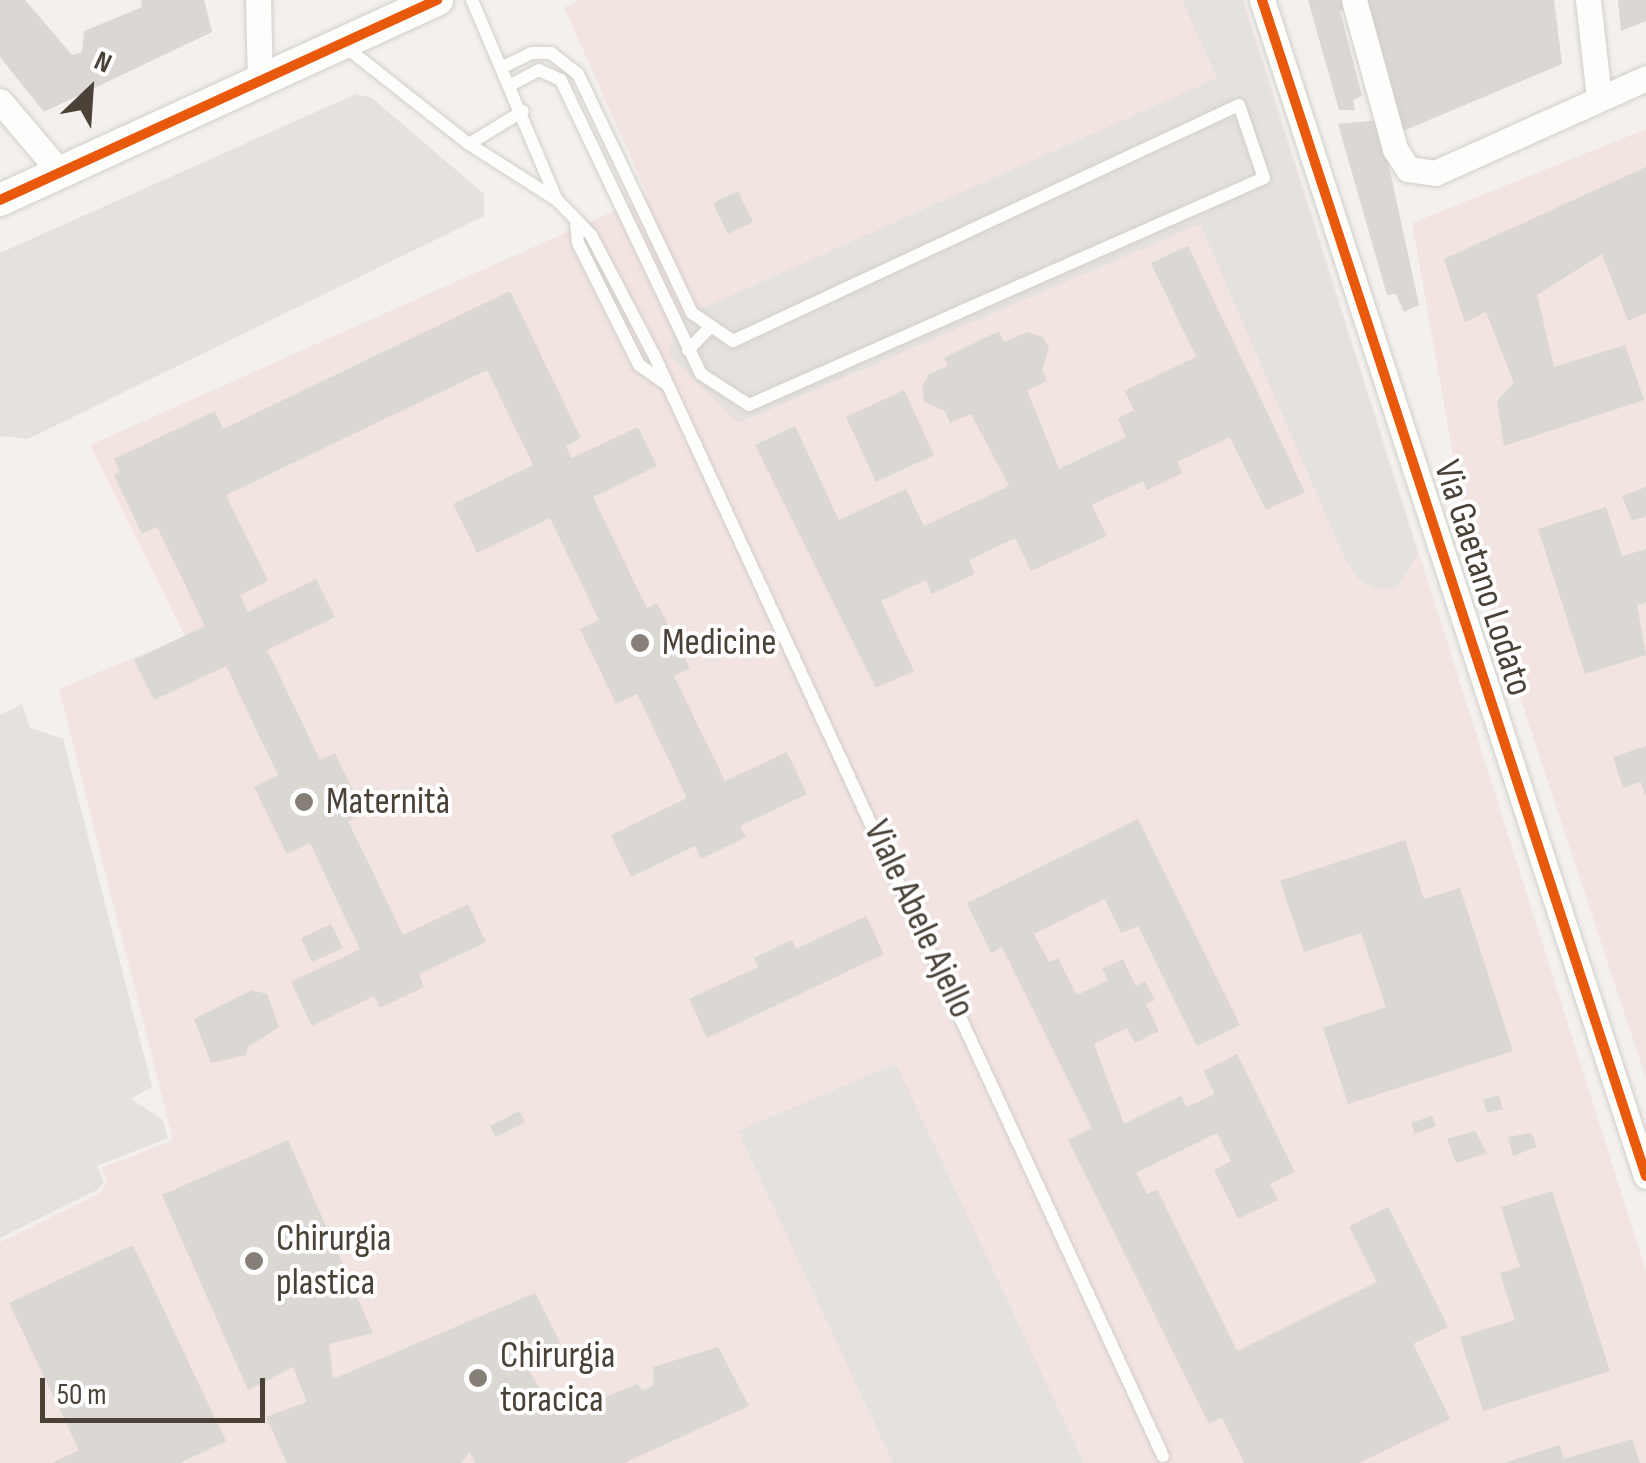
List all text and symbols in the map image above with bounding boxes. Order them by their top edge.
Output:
north arrow [40,40,140,140]
text: N [89,44,117,80]
street label: Via Gaetano Lodato [1424,455,1542,701]
place label: Medicine [662,620,777,666]
marker: Medicine [627,630,653,656]
place label: Maternità [326,779,450,825]
marker: Maternità [291,789,317,815]
street label: Viale Abele Ajello [853,813,985,1025]
place label: Chirurgia plastica [276,1216,391,1306]
marker: Chirurgia plastica [241,1248,267,1274]
place label: Chirurgia toracica [500,1333,615,1422]
scale bar [45,1358,270,1420]
marker: Chirurgia toracica [465,1365,491,1391]
text: 50 m [57,1377,106,1413]

